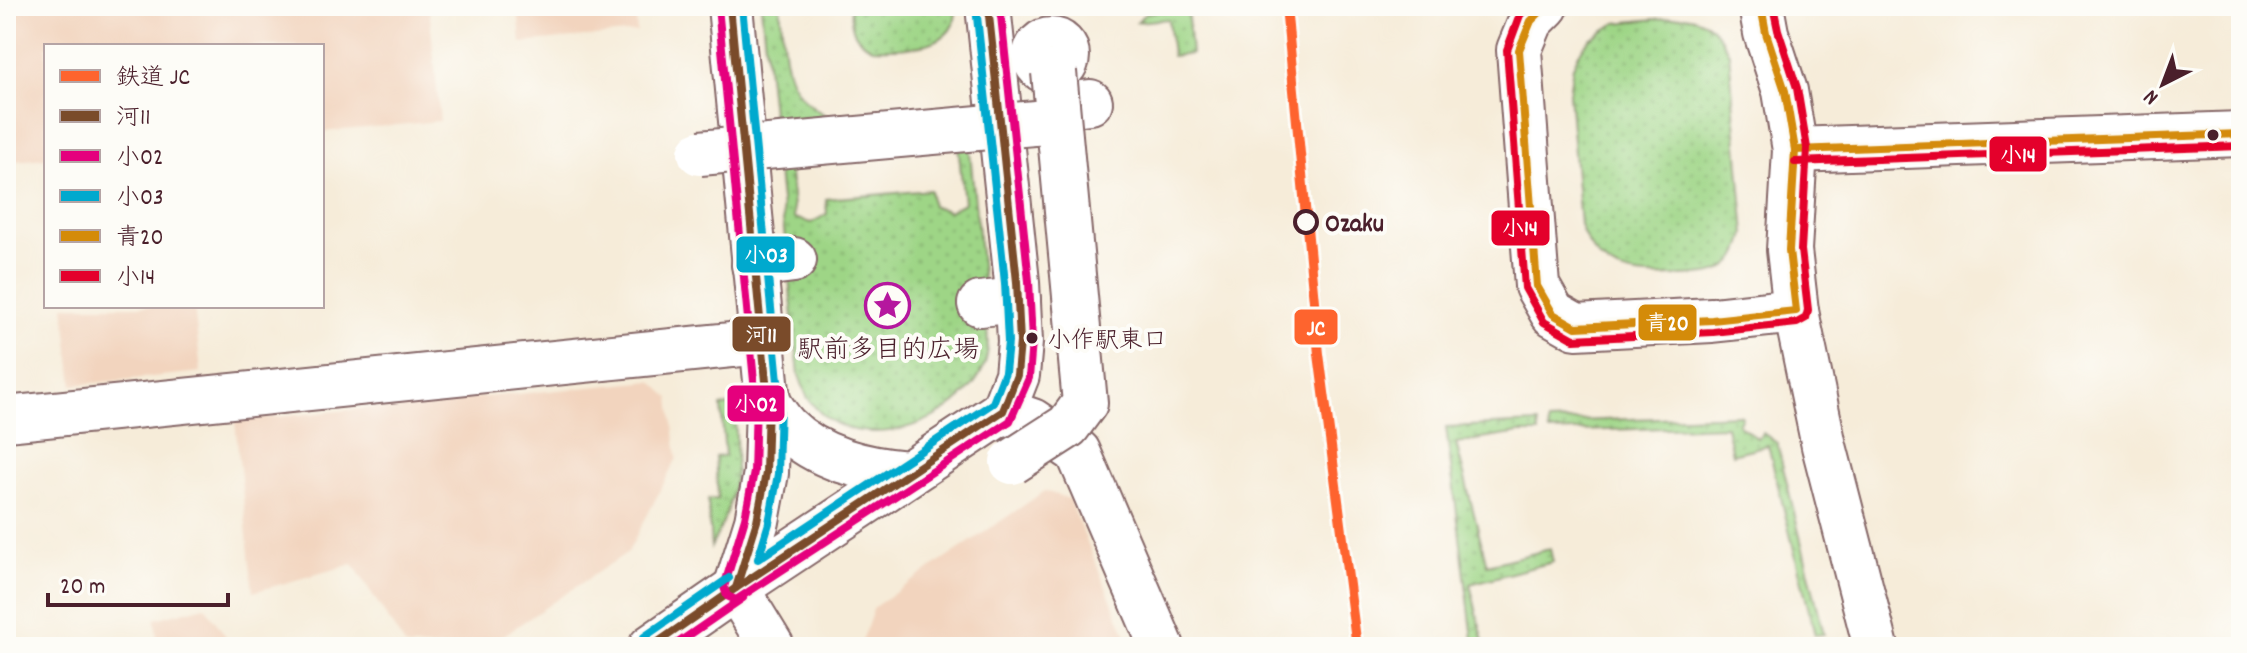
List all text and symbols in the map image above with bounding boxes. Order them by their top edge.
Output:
legend [44,44,324,308]
north arrow [2123,44,2203,124]
text: 鉄道 JC [116,62,190,96]
text: N [2137,81,2166,111]
text: 河11 [116,102,151,136]
unlabelled marker [2205,127,2221,143]
line badge: 小14 [1988,135,2048,173]
text: 小02 [116,142,164,176]
text: 小14 [2000,142,2036,173]
text: 小03 [116,182,164,216]
place label: Ozaku [1325,207,1384,244]
line badge: 小14 [1490,209,1551,247]
marker: Ozaku [1294,210,1318,234]
text: 小14 [1502,215,1538,246]
text: 青20 [116,222,164,256]
line badge: 小03 [735,235,796,274]
text: 小03 [744,242,788,273]
text: 小14 [116,262,155,296]
place icon: 駅前多目的広場 [864,281,912,329]
line badge: 青20 [1637,303,1698,342]
line badge: JC [1293,308,1339,346]
text: 青20 [1645,310,1689,341]
line badge: 河11 [731,315,792,353]
text: JC [1307,315,1326,346]
text: 河11 [745,322,777,353]
place label: 小作駅東口 [1047,325,1167,359]
marker: 小作駅東口 [1024,330,1040,346]
place label: 駅前多目的広場 [797,333,979,370]
line badge: 小02 [726,384,786,423]
text: 小02 [734,391,778,422]
scale bar [48,557,228,607]
text: 20 m [60,571,106,605]

